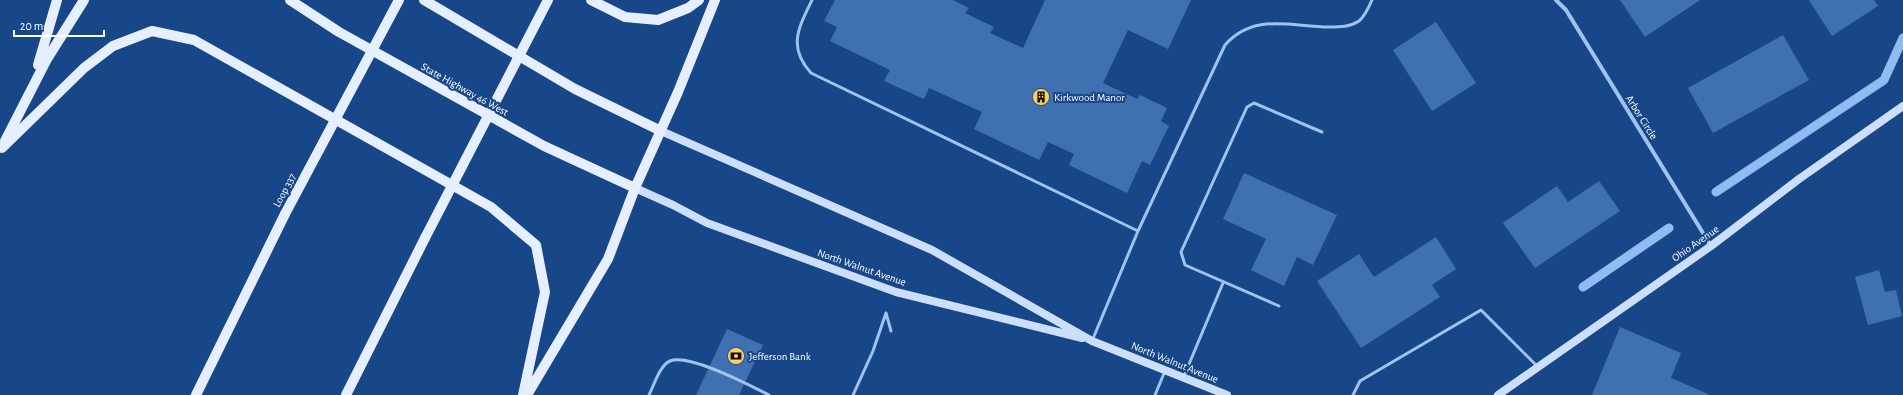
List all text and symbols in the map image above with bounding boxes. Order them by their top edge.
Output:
scale bar [14,12,104,38]
text: 20 m [20,20,43,32]
street label: State Highway 46 West [419,61,511,118]
building icon: Kirkwood Manor [1031,87,1051,107]
place label: Kirkwood Manor [1054,92,1125,103]
street label: Arbor Circle [1624,93,1660,141]
street label: Loop 337 [271,171,298,209]
street label: Ohio Avenue [1670,223,1721,264]
street label: North Walnut Avenue [816,247,908,288]
street label: North Walnut Avenue [1130,340,1220,385]
bank icon: Jefferson Bank [726,346,746,366]
place label: Jefferson Bank [749,351,811,362]

